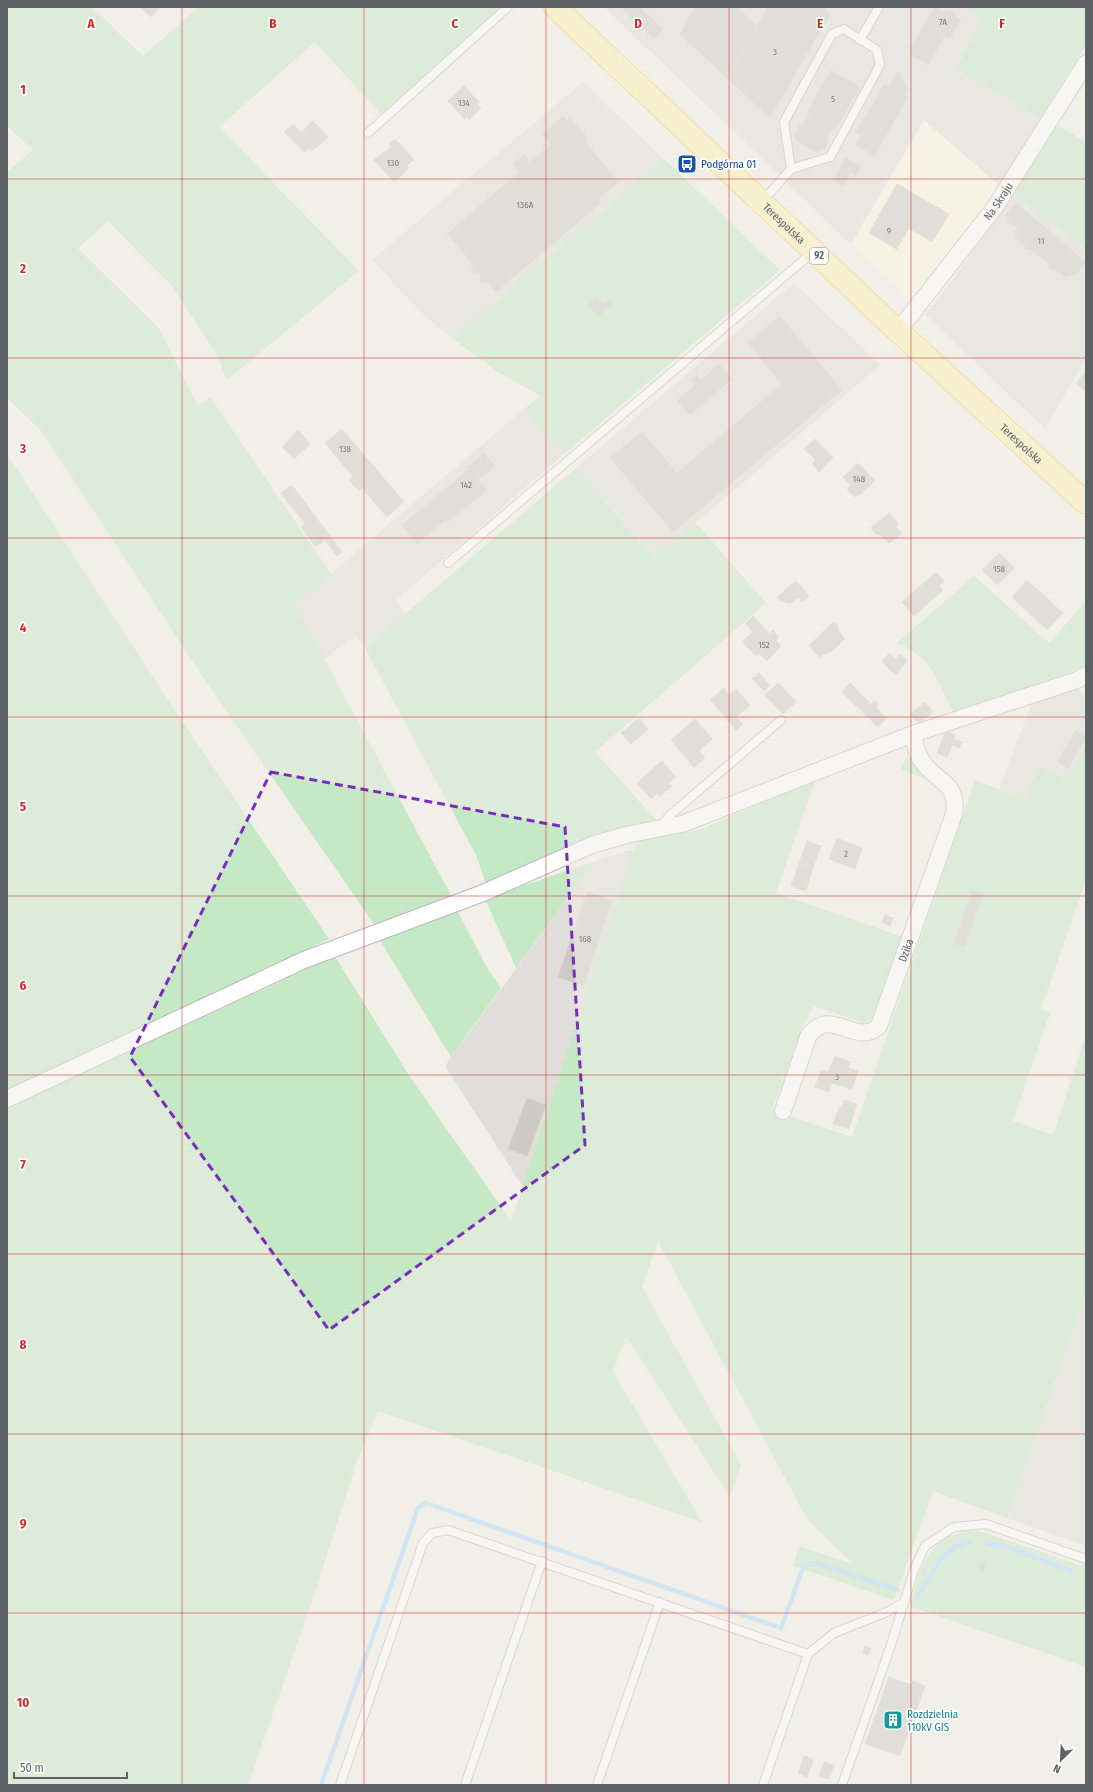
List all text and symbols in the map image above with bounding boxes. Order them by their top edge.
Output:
text: A [86,16,95,31]
text: B [269,16,277,31]
text: C [452,16,459,31]
text: D [634,16,642,31]
text: E [817,16,823,31]
text: F [999,16,1005,31]
house number: 7A [939,17,947,27]
house number: 3 [773,47,777,57]
text: 1 [20,82,26,97]
house number: 5 [831,94,835,104]
house number: 134 [458,98,471,108]
bus stop icon: Podgórna 01 [676,153,698,175]
house number: 130 [387,158,399,168]
place label: Podgórna 01 [701,158,756,171]
street label: Na Skraju [981,180,1015,223]
house number: 136A [517,200,534,210]
street label: Terespolska [760,200,808,246]
house number: 9 [887,226,891,236]
house number: 11 [1038,236,1044,246]
road number: 92 [810,248,828,264]
text: 2 [19,261,26,276]
street label: Terespolska [997,421,1045,467]
text: 3 [19,441,26,456]
house number: 138 [339,444,352,454]
house number: 148 [853,474,866,484]
house number: 142 [460,480,472,490]
house number: 158 [993,564,1006,574]
text: 4 [20,620,27,635]
house number: 152 [758,640,770,650]
text: 5 [20,799,26,814]
house number: 2 [844,849,848,859]
house number: 168 [579,934,592,944]
street label: Dzika [896,937,916,964]
text: 6 [20,978,27,993]
house number: 3 [835,1072,839,1082]
text: 7 [20,1157,26,1172]
text: 8 [20,1337,27,1352]
text: 9 [20,1516,27,1531]
text: 10 [17,1695,29,1710]
place label: Rozdzielnia 110kV GIS [907,1708,958,1734]
building icon: Rozdzielnia 110kV GIS [882,1709,904,1731]
north arrow [1041,1740,1081,1780]
scale bar [14,1754,127,1780]
text: 50 m [20,1761,44,1775]
text: N [1051,1761,1063,1776]

